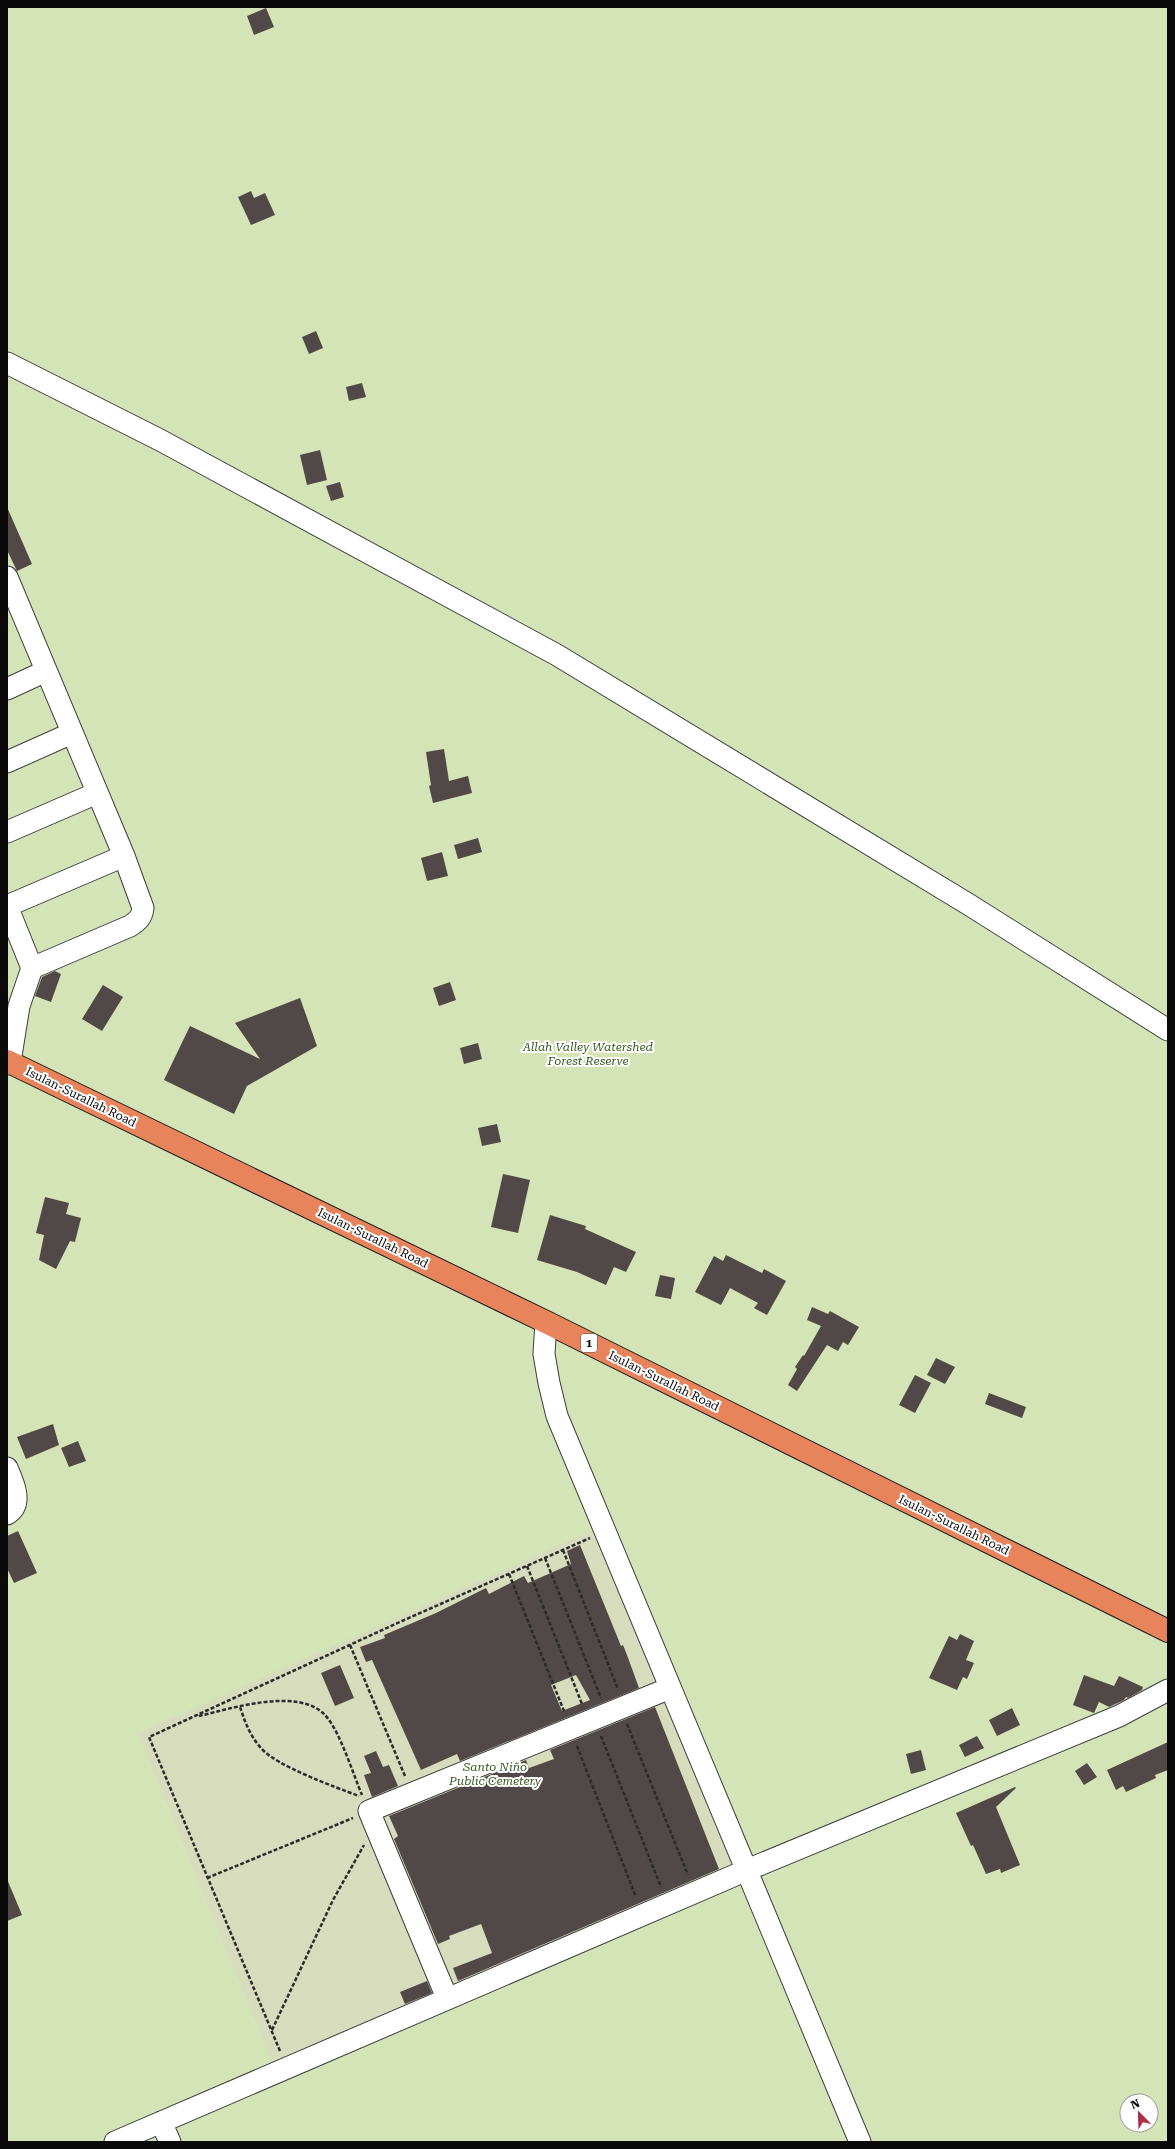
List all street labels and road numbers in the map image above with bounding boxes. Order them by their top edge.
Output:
street label: Isulan-Surallah Road [23,1064,139,1130]
street label: Isulan-Surallah Road [315,1205,431,1271]
road number: 1 [581,1334,597,1352]
street label: Isulan-Surallah Road [606,1348,722,1414]
street label: Isulan-Surallah Road [896,1492,1012,1558]

